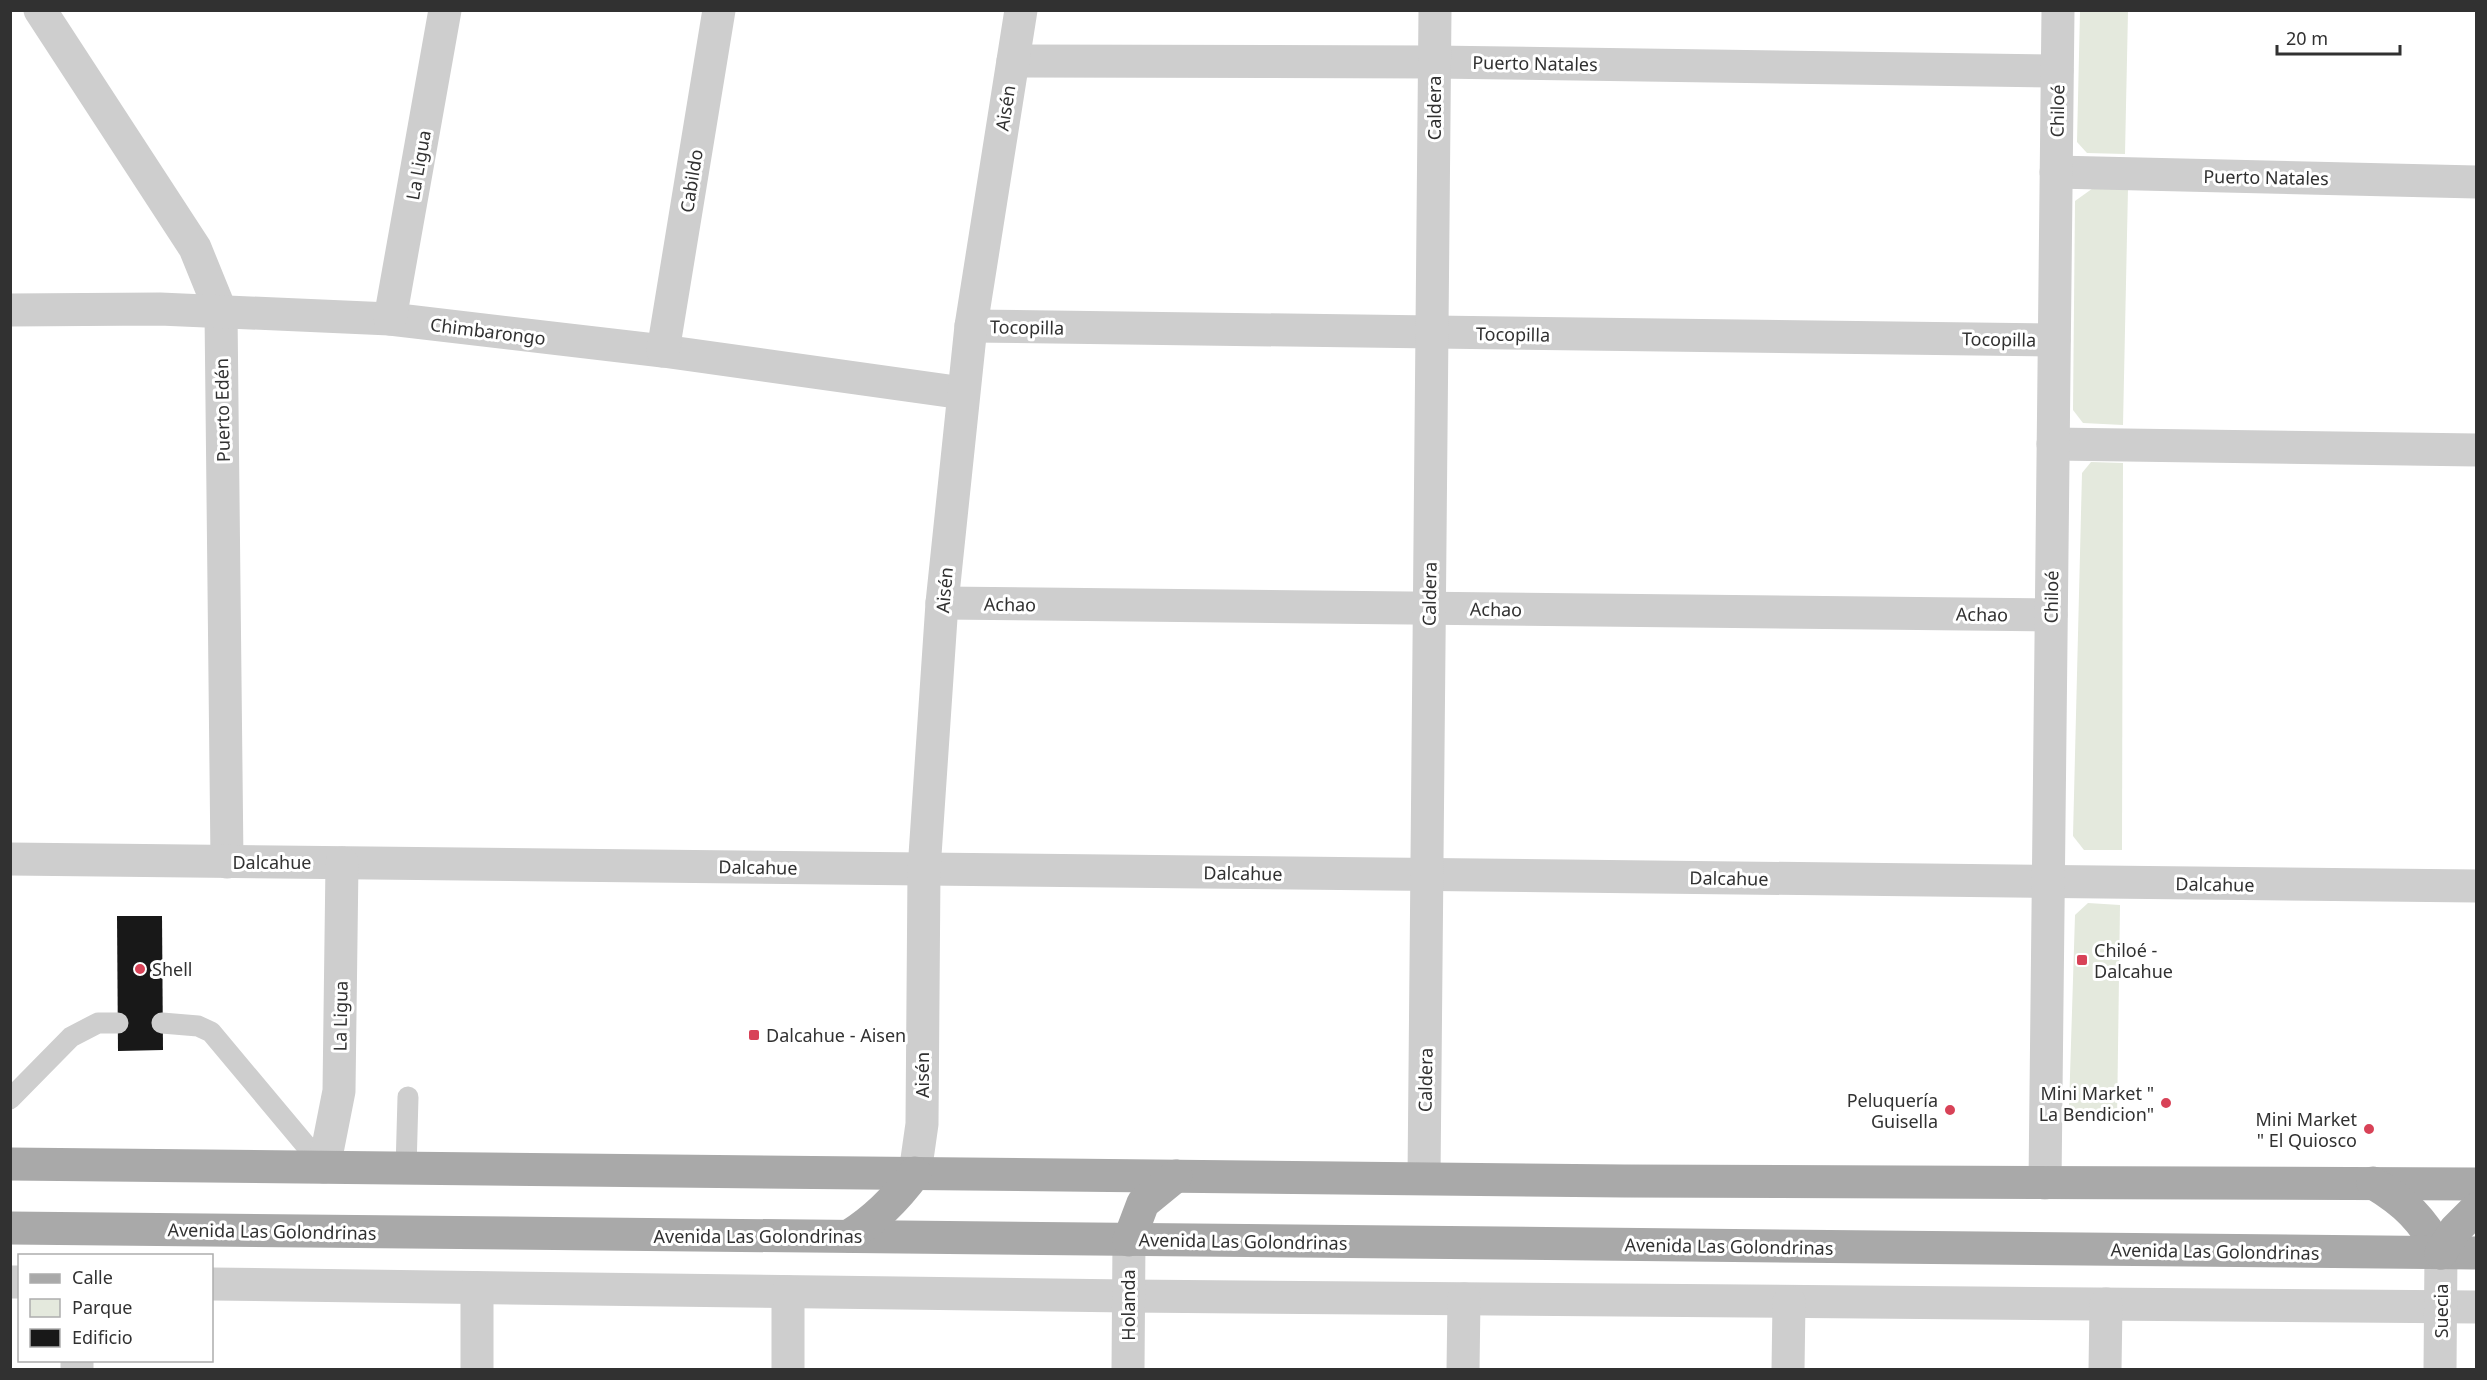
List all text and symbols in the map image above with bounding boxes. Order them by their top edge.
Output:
scale bar [2277,18,2400,56]
text: 20 m [2286,26,2328,50]
street label: Puerto Natales [1472,50,1598,76]
street label: Caldera [1422,76,1446,140]
street label: Aisén [990,83,1020,133]
street label: Chiloé [2045,84,2069,138]
street label: La Ligua [400,128,436,202]
street label: Cabildo [674,148,708,214]
street label: Puerto Natales [2203,164,2329,190]
street label: Chimbarongo [429,312,547,350]
street label: Tocopilla [990,314,1064,340]
street label: Tocopilla [1476,321,1550,347]
street label: Tocopilla [1962,326,2036,352]
street label: Puerto Edén [209,358,235,462]
street label: Caldera [1416,562,1442,626]
street label: Aisén [930,566,958,614]
street label: Chiloé [2039,570,2063,624]
street label: Achao [984,592,1036,616]
street label: Achao [1470,597,1522,621]
street label: Achao [1956,602,2008,626]
street label: Dalcahue [232,850,312,874]
street label: Dalcahue [718,854,798,880]
street label: Dalcahue [1203,860,1283,886]
street label: Dalcahue [1689,865,1769,891]
street label: Dalcahue [2175,871,2255,897]
place label: Chiloé - Dalcahue [2094,938,2173,983]
marker: Chiloé - Dalcahue [2075,953,2089,967]
place label: Shell [152,957,192,981]
marker: Shell [133,962,147,976]
street label: La Ligua [327,981,353,1051]
place label: Dalcahue - Aisen [766,1023,906,1047]
marker: Dalcahue - Aisen [747,1028,761,1042]
street label: Caldera [1412,1048,1438,1112]
street label: Aisén [910,1052,934,1098]
place label: Mini Market " La Bendicion" [2039,1081,2154,1126]
place label: Peluquería Guisella [1847,1088,1938,1133]
marker: Mini Market " La Bendicion" [2159,1096,2173,1110]
marker: Peluquería Guisella [1943,1103,1957,1117]
place label: Mini Market " El Quiosco [2255,1107,2357,1152]
marker: Mini Market " El Quiosco [2362,1122,2376,1136]
street label: Avenida Las Golondrinas [167,1217,377,1245]
street label: Avenida Las Golondrinas [654,1224,862,1248]
street label: Avenida Las Golondrinas [1138,1227,1348,1255]
street label: Avenida Las Golondrinas [1624,1232,1834,1260]
street label: Avenida Las Golondrinas [2110,1237,2320,1265]
legend [18,1254,213,1362]
text: Calle [72,1265,113,1289]
street label: Holanda [1116,1269,1140,1341]
street label: Suecia [2429,1284,2453,1338]
text: Parque [72,1295,132,1319]
text: Edificio [72,1325,133,1349]

